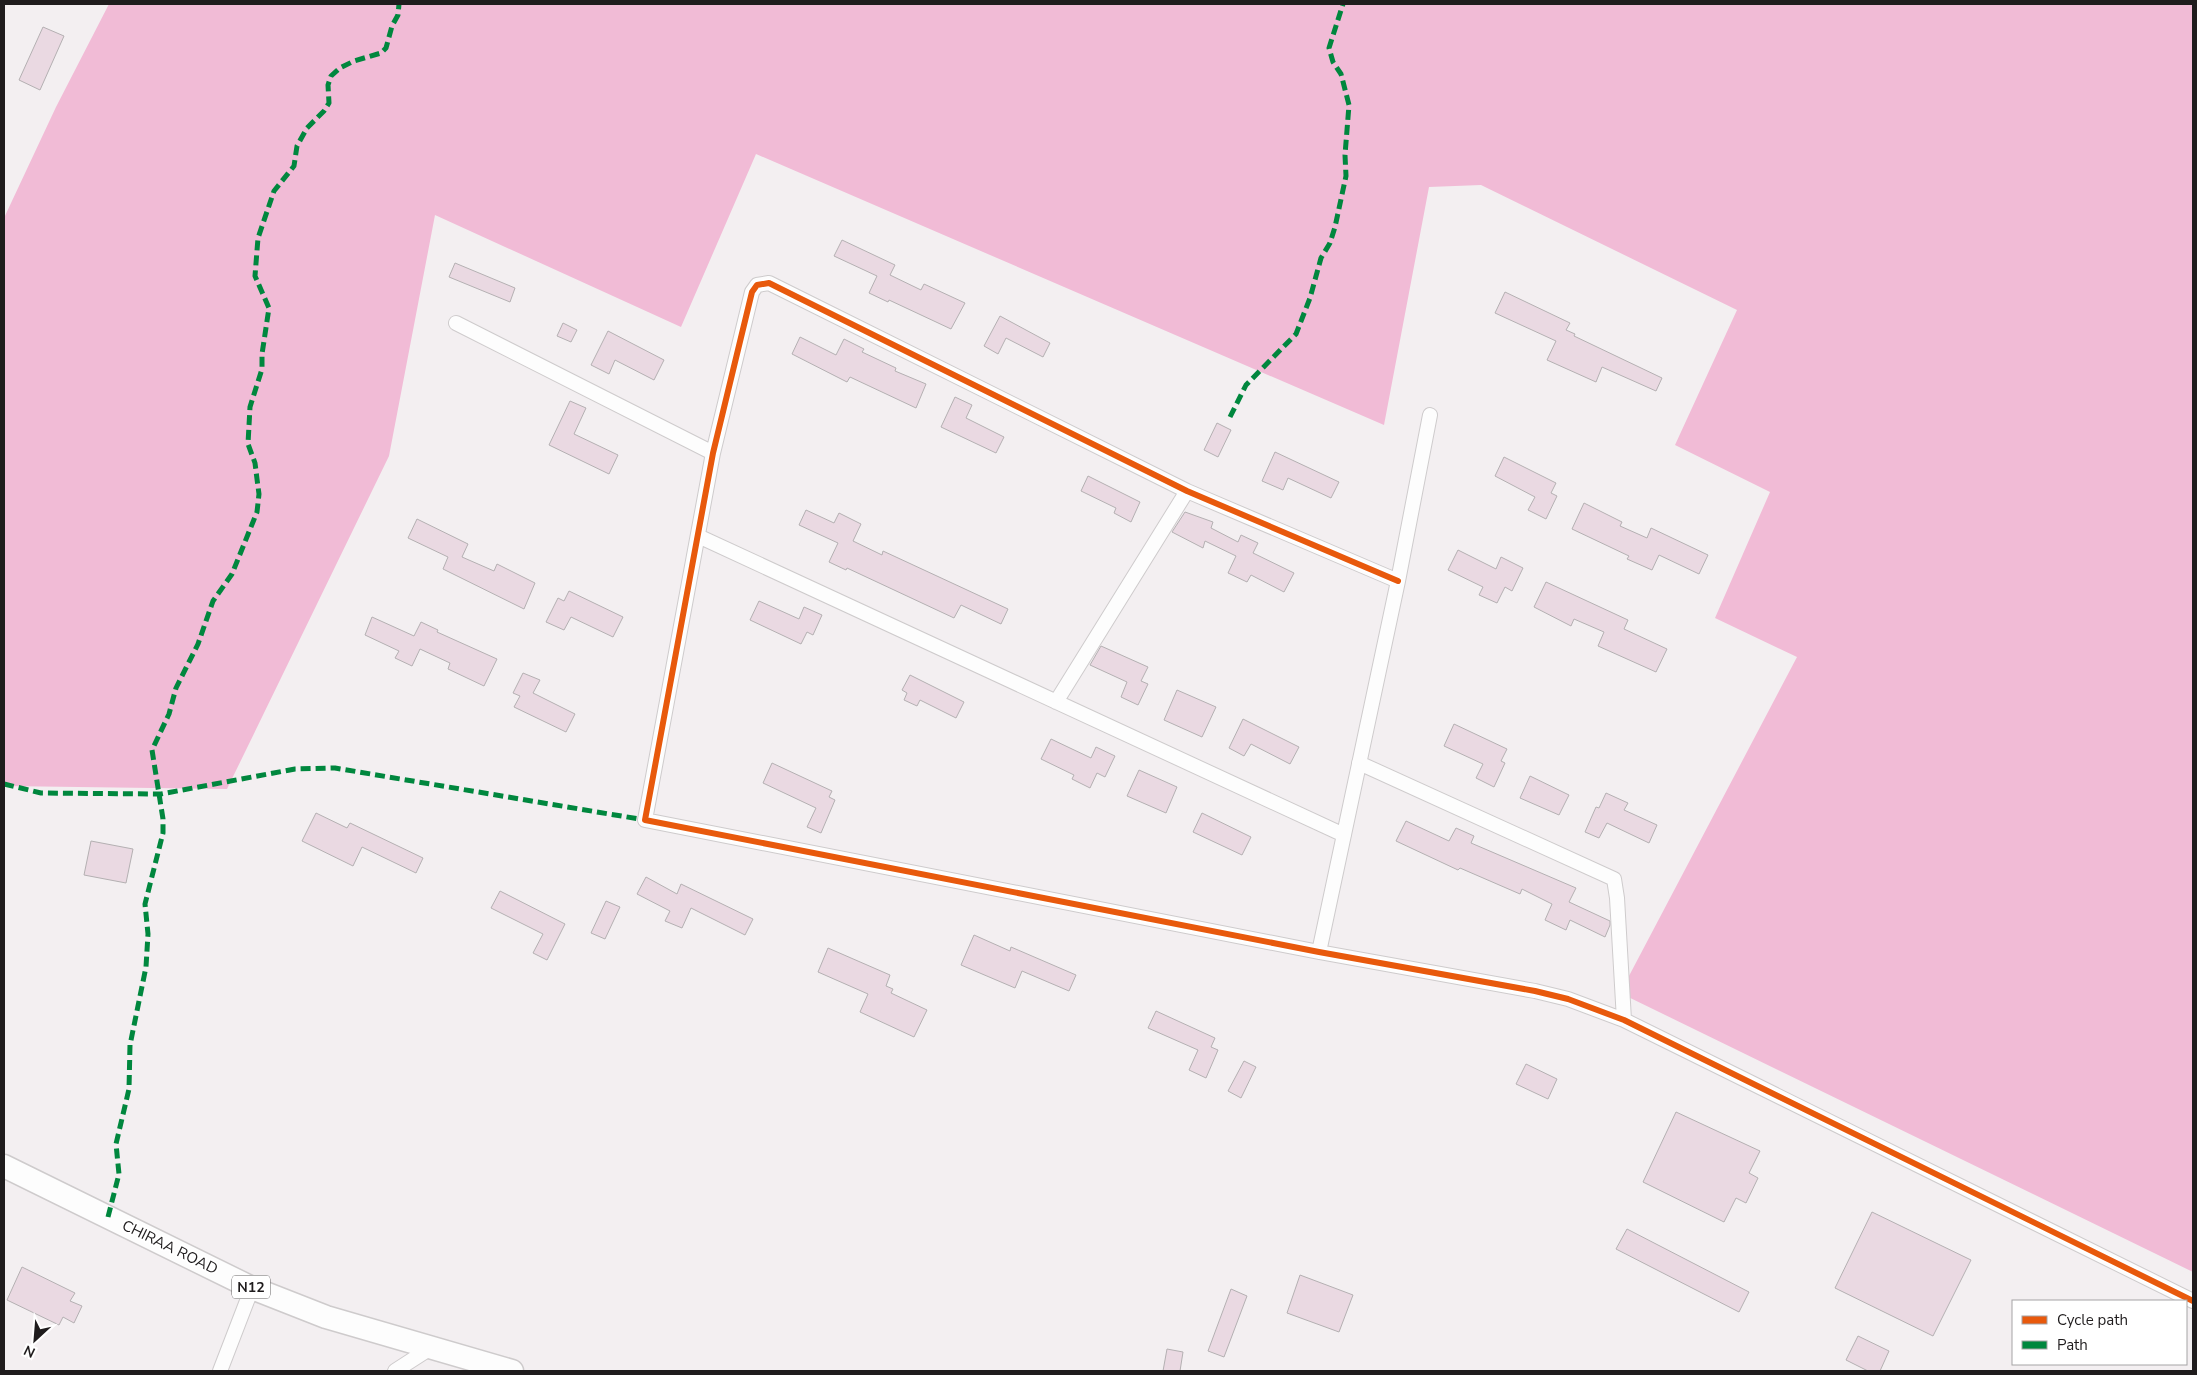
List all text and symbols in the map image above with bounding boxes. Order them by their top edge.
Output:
street label: CHIRAA ROAD [119,1215,221,1279]
road number: N12 [232,1275,270,1298]
legend [2012,1300,2187,1365]
text: Cycle path [2057,1310,2128,1330]
north arrow [10,1315,60,1365]
text: Path [2057,1335,2088,1355]
text: N [21,1340,38,1362]

